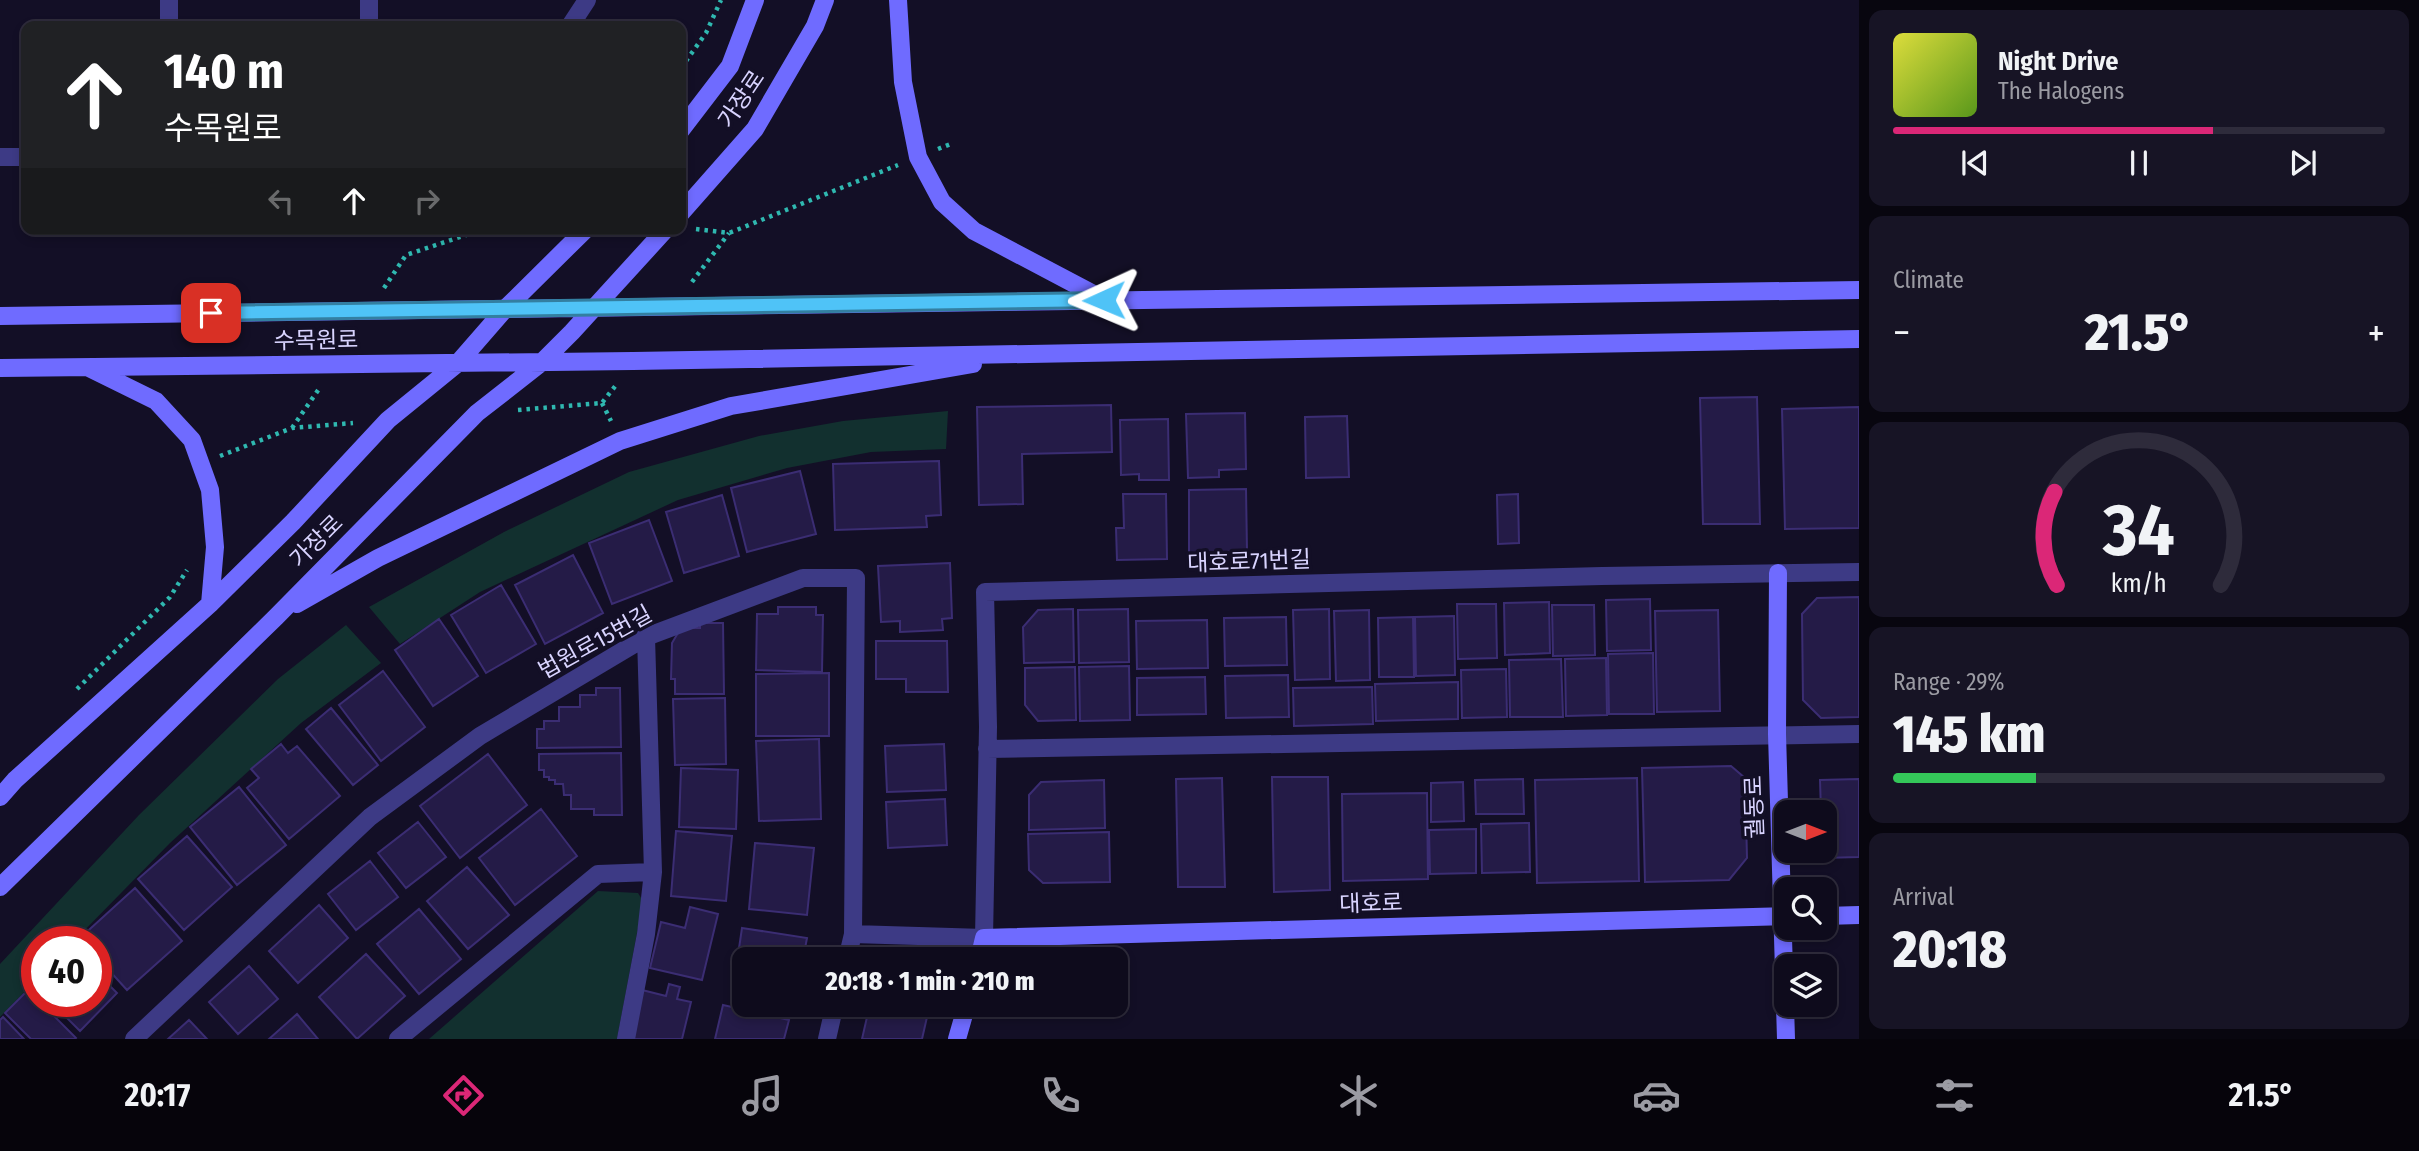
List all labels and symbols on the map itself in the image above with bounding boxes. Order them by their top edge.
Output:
street label: 가장로 [712,65,770,133]
position arrow [1067,263,1141,337]
pin [181,283,241,343]
street label: 수목원로 [273,325,359,355]
street label: 가장로 [284,509,348,573]
street label: 대호로71번길 [1187,545,1311,577]
street label: 법원로15번길 [533,599,657,685]
street label: 궐동로 [1739,775,1769,839]
north arrow [1774,800,1838,863]
street label: 대호로 [1339,888,1403,918]
speed limit sign: 40 [21,926,112,1017]

